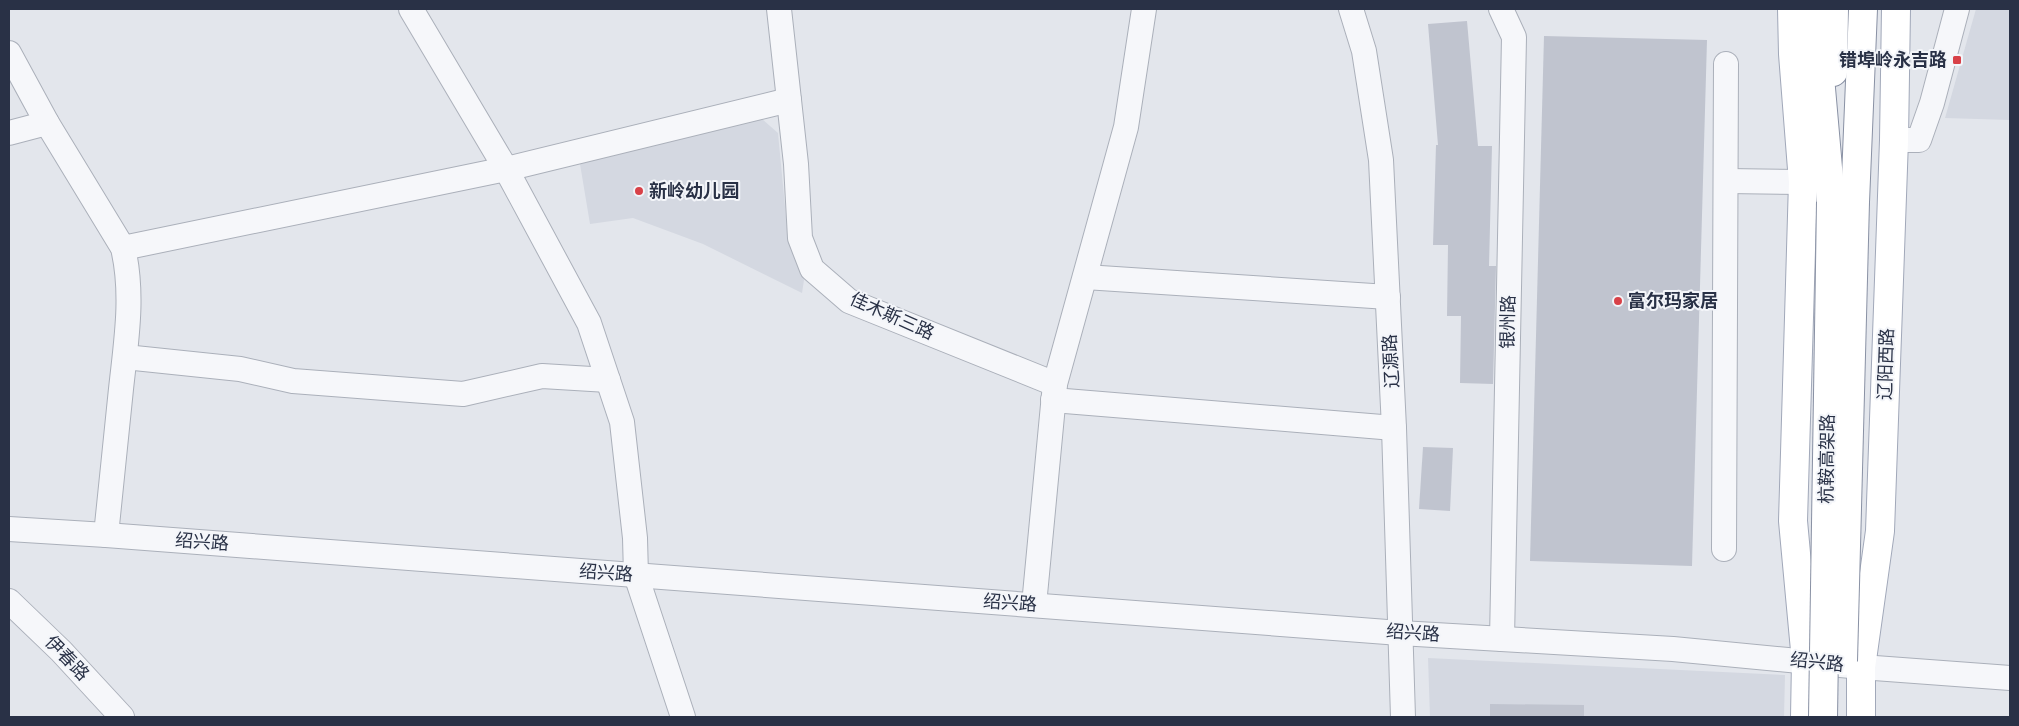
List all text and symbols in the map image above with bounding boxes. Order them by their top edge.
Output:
place label: 错埠岭永吉路 [1839,48,1947,72]
marker: 错埠岭永吉路 [1951,54,1963,66]
place label: 新岭幼儿园 [649,179,739,203]
marker: 新岭幼儿园 [633,185,645,197]
street label: 佳木斯三路 [846,287,938,345]
place label: 富尔玛家居 [1628,289,1718,313]
street label: 银州路 [1496,295,1520,349]
marker: 富尔玛家居 [1612,295,1624,307]
street label: 辽阳西路 [1873,328,1899,400]
street label: 辽源路 [1378,333,1404,389]
street label: 杭鞍高架路 [1814,414,1840,504]
street label: 绍兴路 [174,528,230,556]
street label: 绍兴路 [578,559,634,587]
street label: 绍兴路 [982,589,1038,617]
street label: 绍兴路 [1385,619,1441,647]
street label: 伊春路 [40,630,94,686]
street label: 绍兴路 [1789,647,1845,677]

